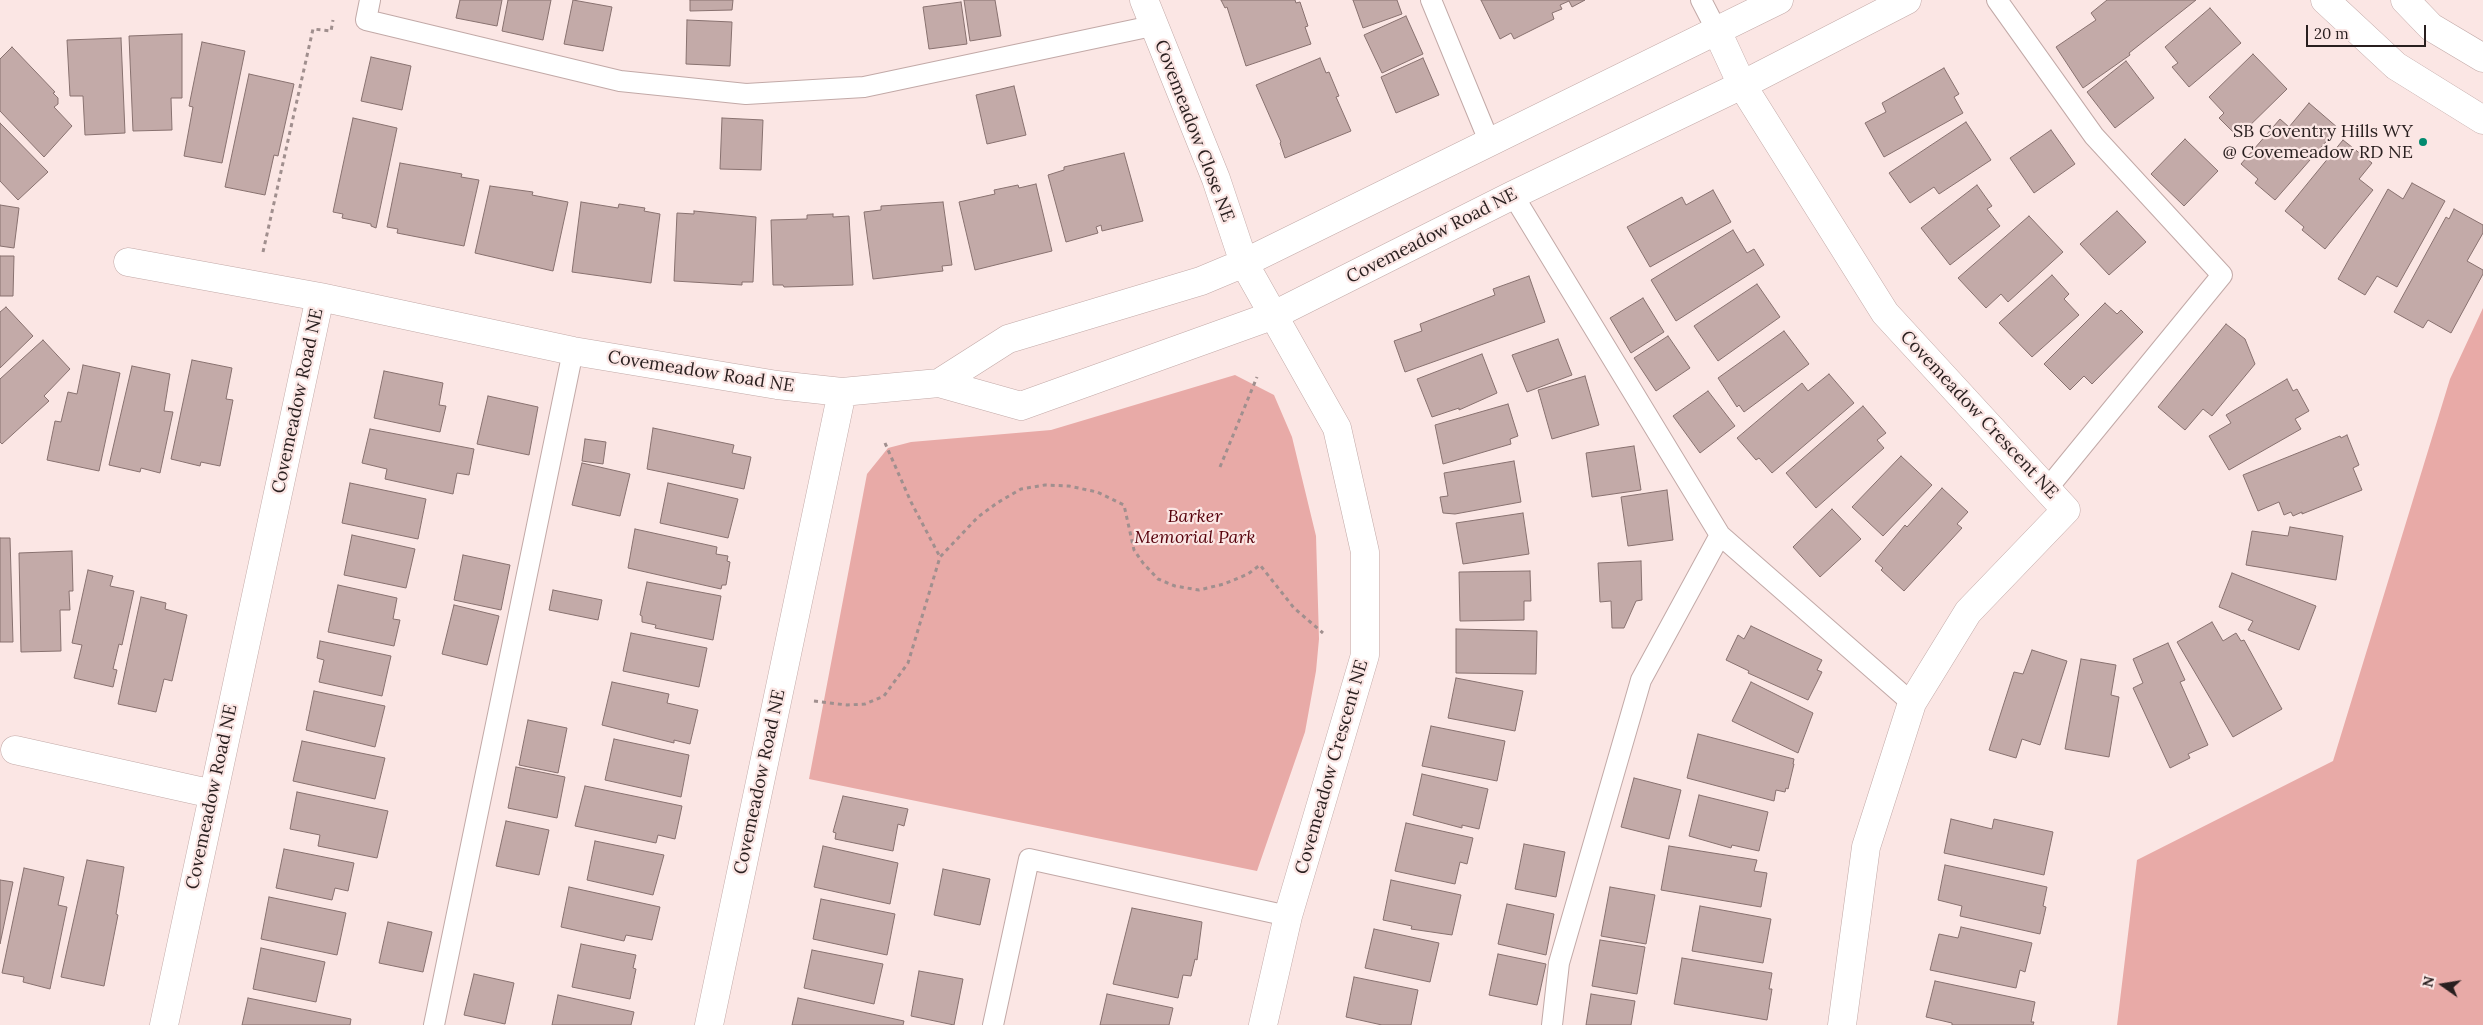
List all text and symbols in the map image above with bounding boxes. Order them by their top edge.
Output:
scale bar [2308,15,2428,47]
text: 20 m [2314,24,2349,43]
street label: Covemeadow Close NE [1149,37,1239,225]
place label: SB Coventry Hills WY @ Covemeadow RD NE [2222,121,2413,163]
marker: SB Coventry Hills WY @ Covemeadow RD NE [2417,136,2429,148]
street label: Covemeadow Road NE [1343,184,1521,288]
street label: Covemeadow Road NE [268,307,328,495]
street label: Covemeadow Crescent NE [1895,326,2063,504]
street label: Covemeadow Road NE [606,347,796,397]
park label: Barker Memorial Park [1134,506,1256,548]
street label: Covemeadow Crescent NE [1291,657,1373,877]
street label: Covemeadow Road NE [730,688,790,876]
street label: Covemeadow Road NE [182,703,242,891]
north arrow [2418,960,2468,1010]
text: N [2418,974,2438,989]

